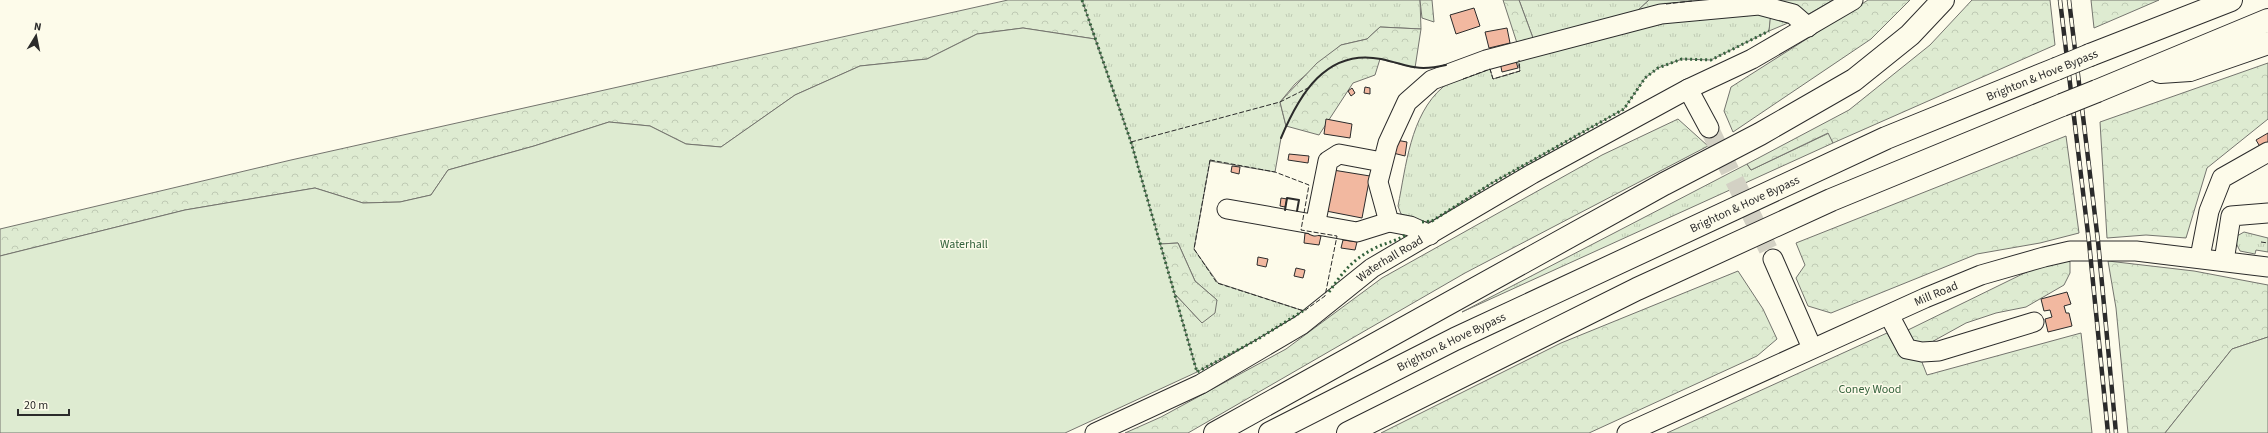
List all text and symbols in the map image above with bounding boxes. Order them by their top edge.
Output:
north arrow [16,16,56,56]
text: N [33,19,43,35]
street label: Brighton & Hove Bypass [1984,45,2101,106]
street label: Brighton & Hove Bypass [1687,172,1802,237]
street label: Waterhall Road [1353,232,1427,286]
park label: Waterhall [940,236,988,253]
street label: Mill Road [1912,277,1961,311]
street label: Brighton & Hove Bypass [1394,308,1509,376]
park label: Coney Wood [1838,381,1902,398]
scale bar [18,391,69,417]
text: 20 m [24,397,48,414]

